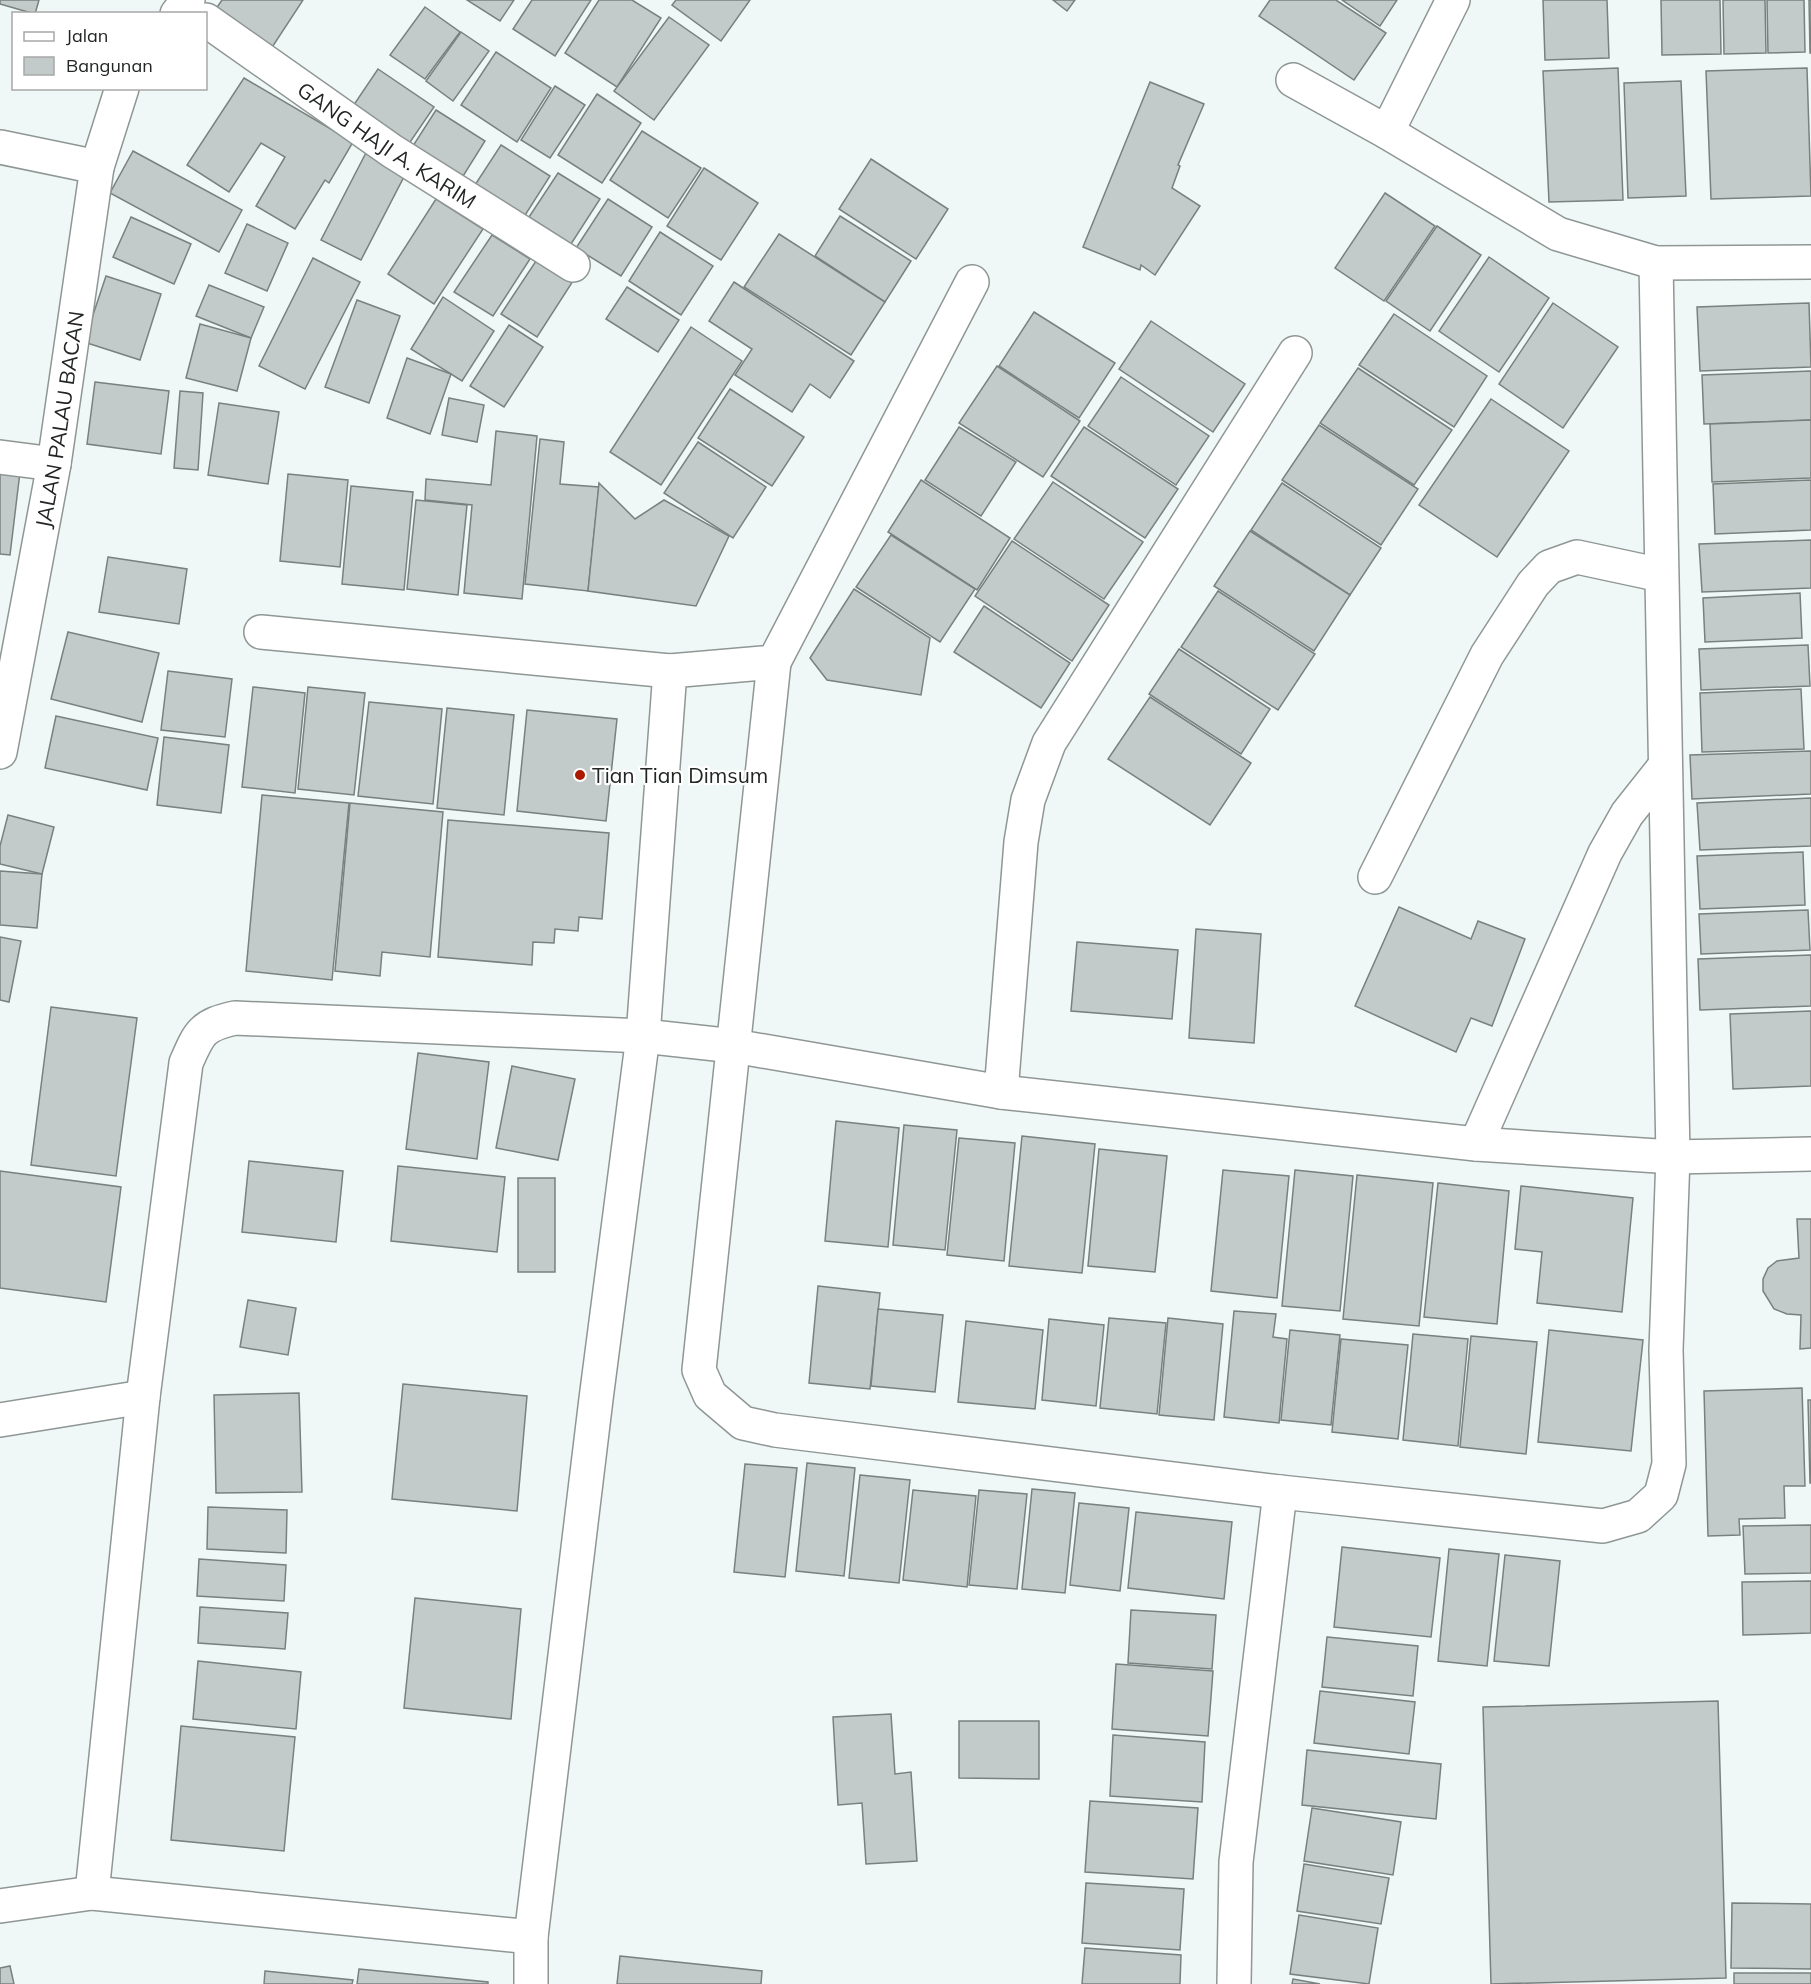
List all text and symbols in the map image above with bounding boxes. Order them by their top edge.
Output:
legend [12,12,207,90]
text: Jalan [66,24,108,47]
text: Bangunan [66,54,153,77]
street label: GANG HAJI A. KARIM [293,76,481,214]
street label: JALAN PALAU BACAN [29,309,89,530]
place label: Tian Tian Dimsum [592,762,768,788]
marker: Tian Tian Dimsum [573,768,587,782]

